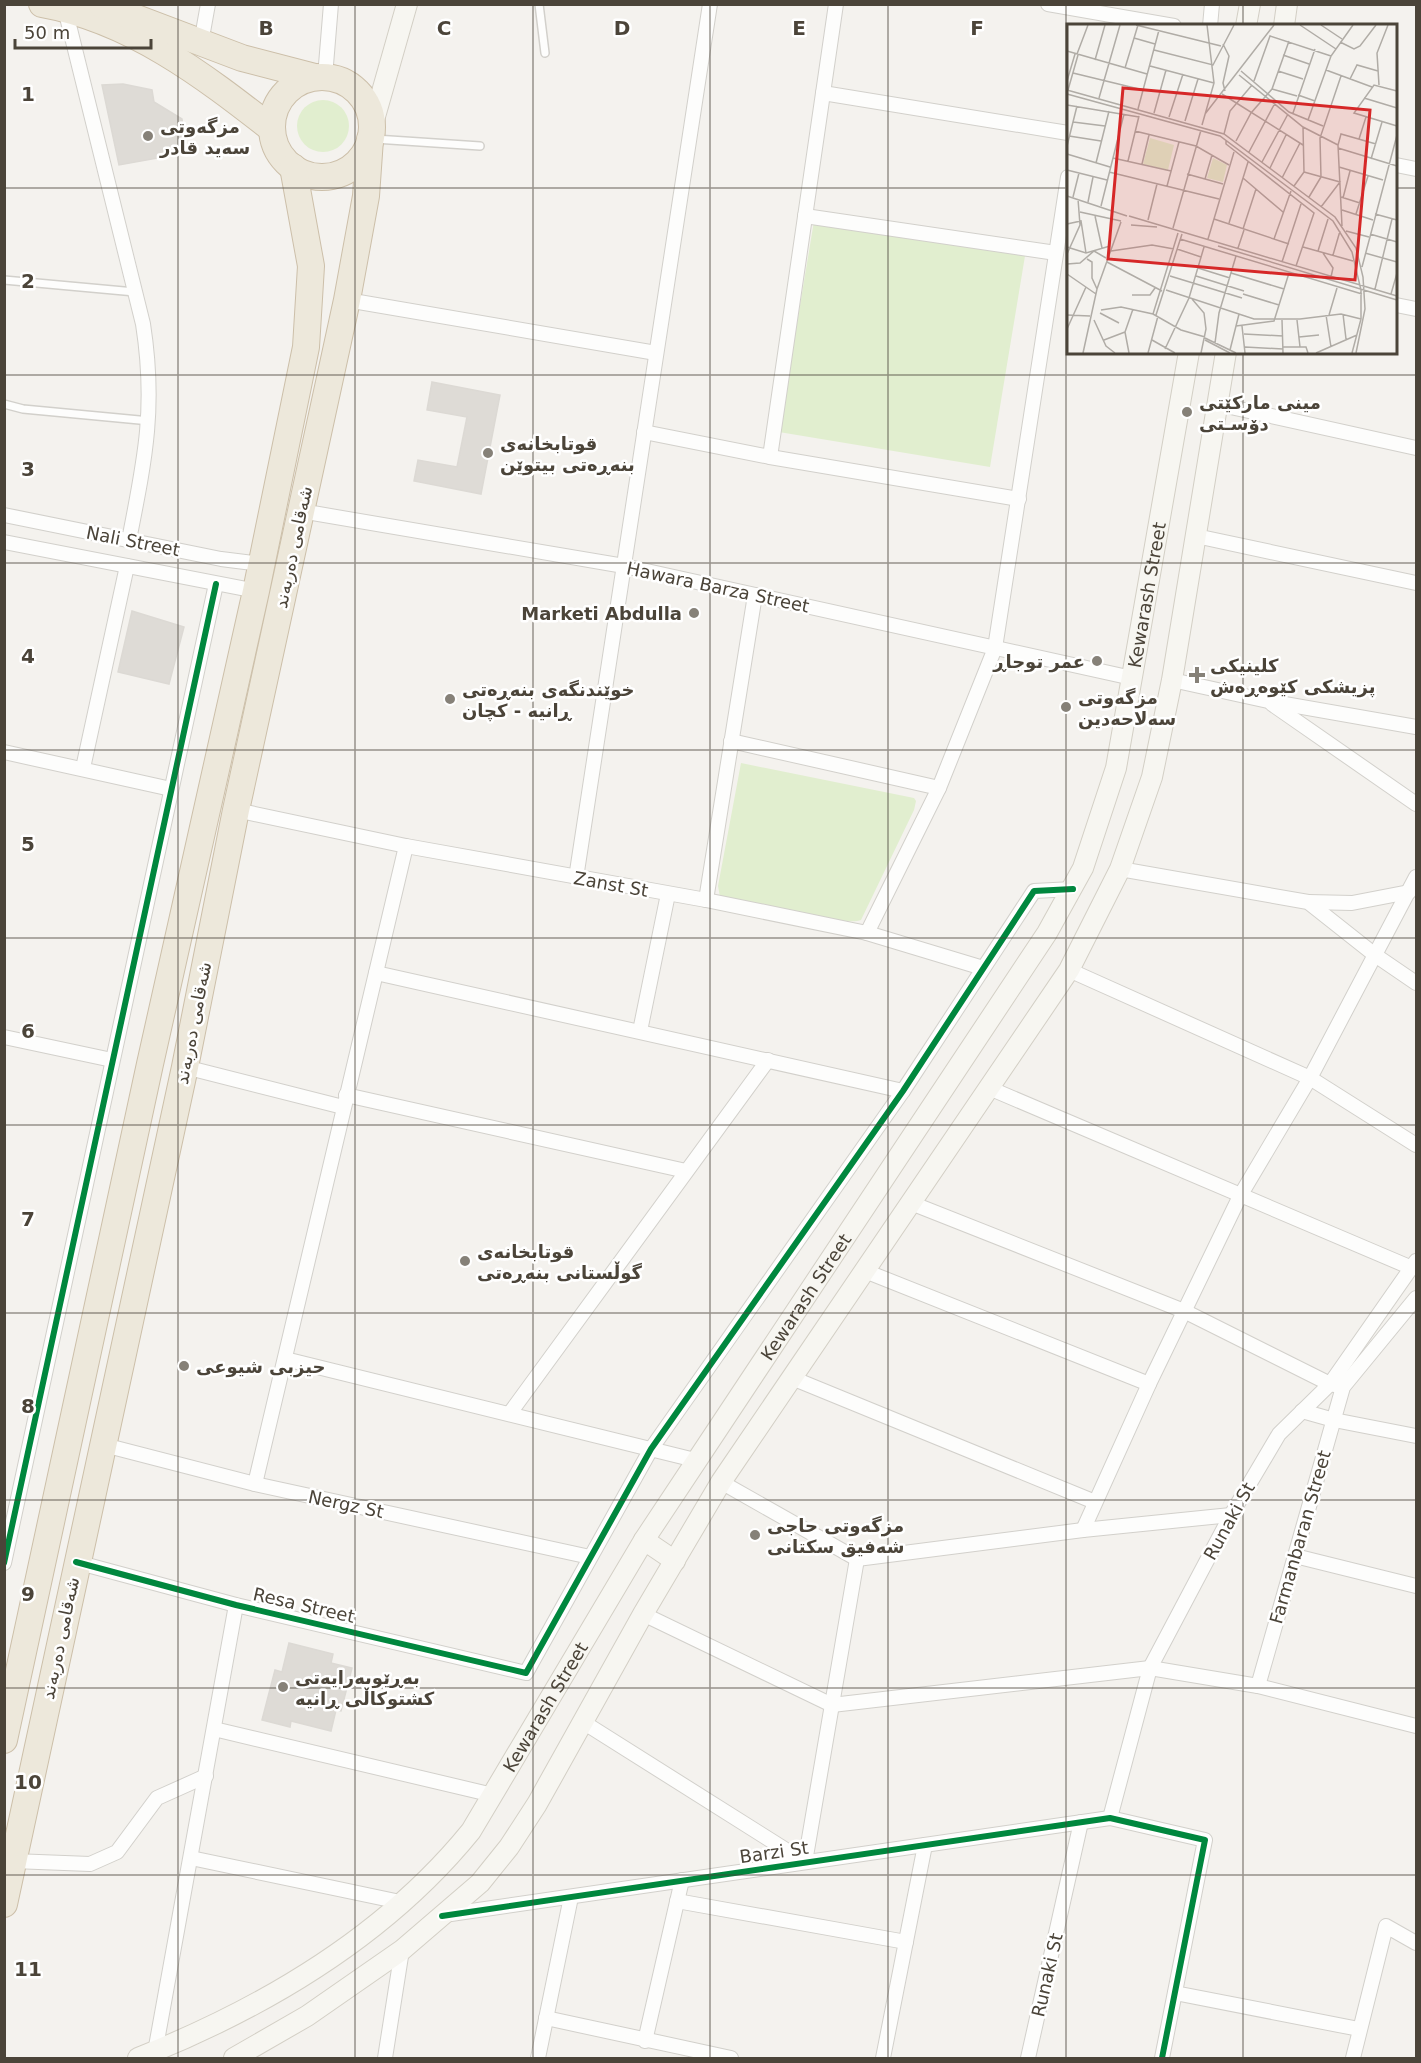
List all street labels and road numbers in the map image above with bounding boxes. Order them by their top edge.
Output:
street label: شەقامی دەربەند [270,484,316,610]
street label: Kewarash Street [1123,520,1169,669]
street label: Nali Street [84,522,182,560]
street label: Hawara Barza Street [625,557,811,617]
street label: Zanst St [572,867,650,901]
street label: شەقامی دەربەند [171,960,215,1086]
street label: Kewarash Street [756,1229,855,1364]
street label: Farmanbaran Street [1265,1448,1335,1626]
street label: Runaki St [1199,1479,1259,1563]
street label: Nergz St [306,1486,386,1522]
street label: شەقامی دەربەند [37,1575,83,1701]
street label: Resa Street [251,1583,357,1627]
street label: Kewarash Street [498,1638,592,1775]
street label: Barzi St [738,1837,810,1867]
street label: Runaki St [1027,1931,1067,2019]

